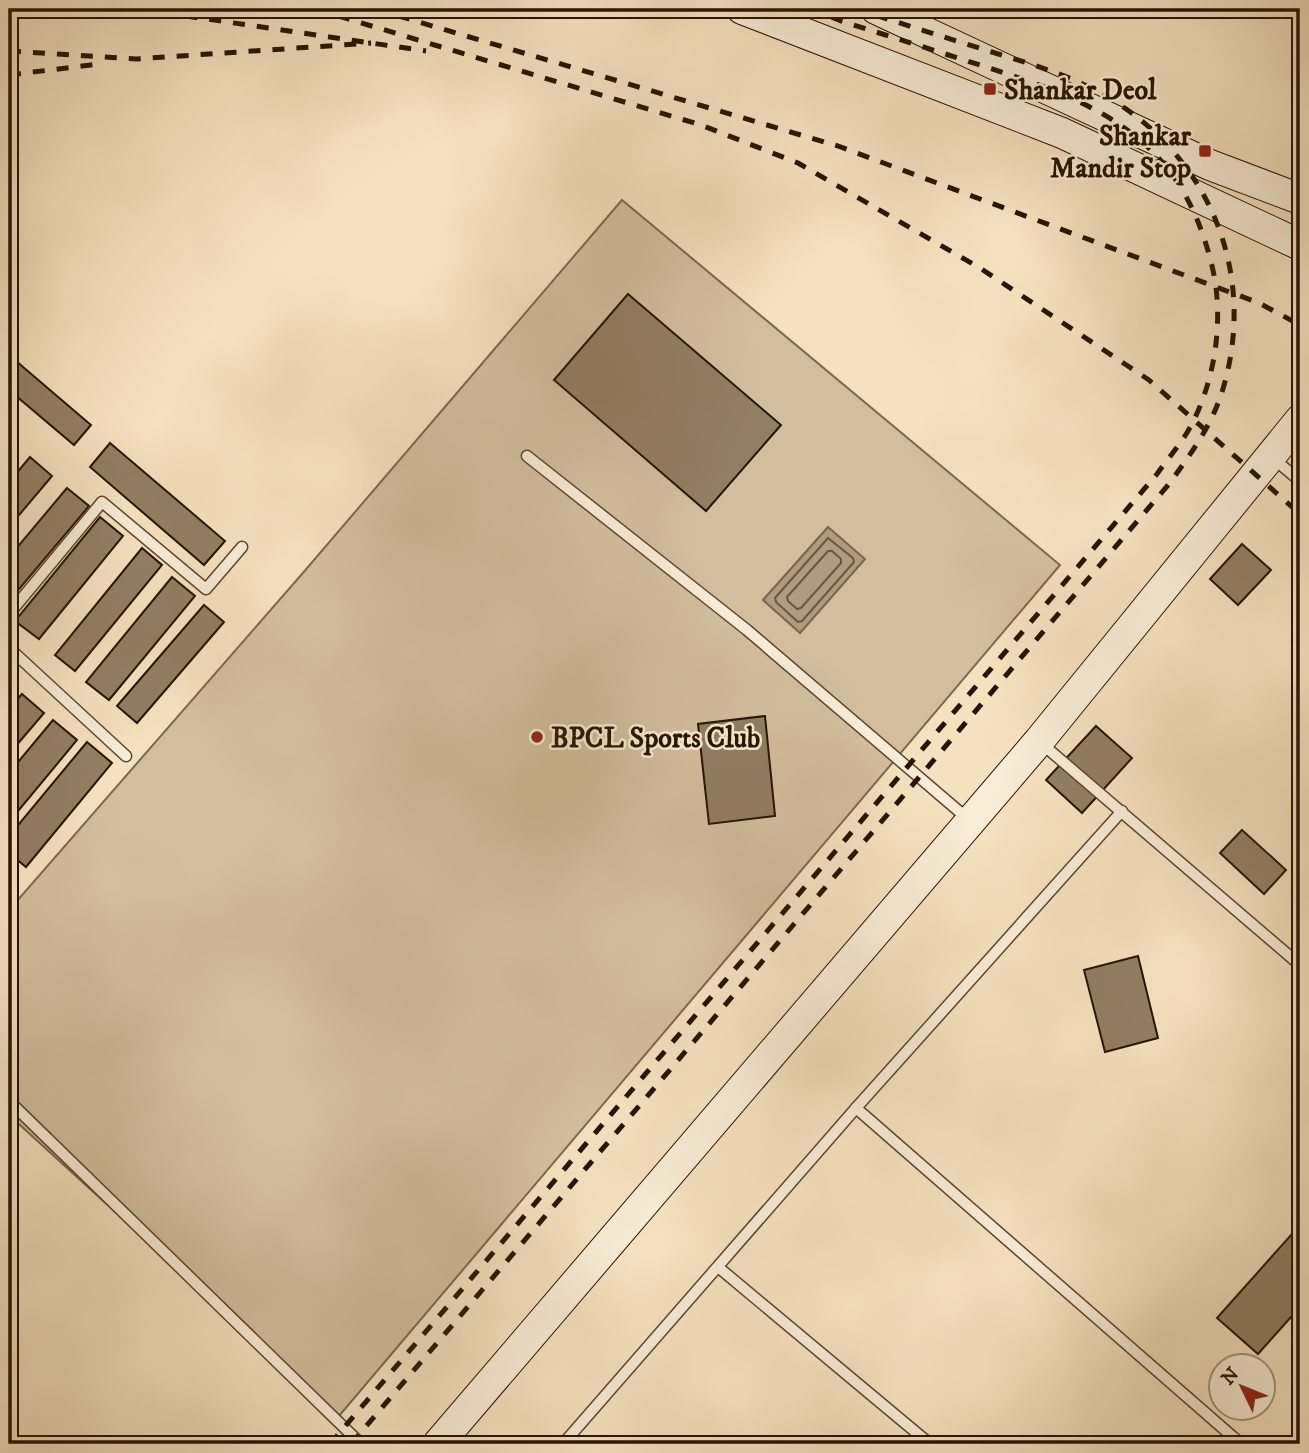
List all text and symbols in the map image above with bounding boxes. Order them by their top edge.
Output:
place label: Shankar Deol [1004,73,1157,108]
marker: Shankar Deol [982,81,998,97]
place label: Shankar Mandir Stop [1050,119,1192,186]
marker: Shankar Mandir Stop [1197,143,1213,159]
place label: BPCL Sports Club [551,721,760,756]
marker: BPCL Sports Club [529,729,545,745]
north arrow [1208,1352,1278,1422]
text: N [1217,1363,1245,1390]

